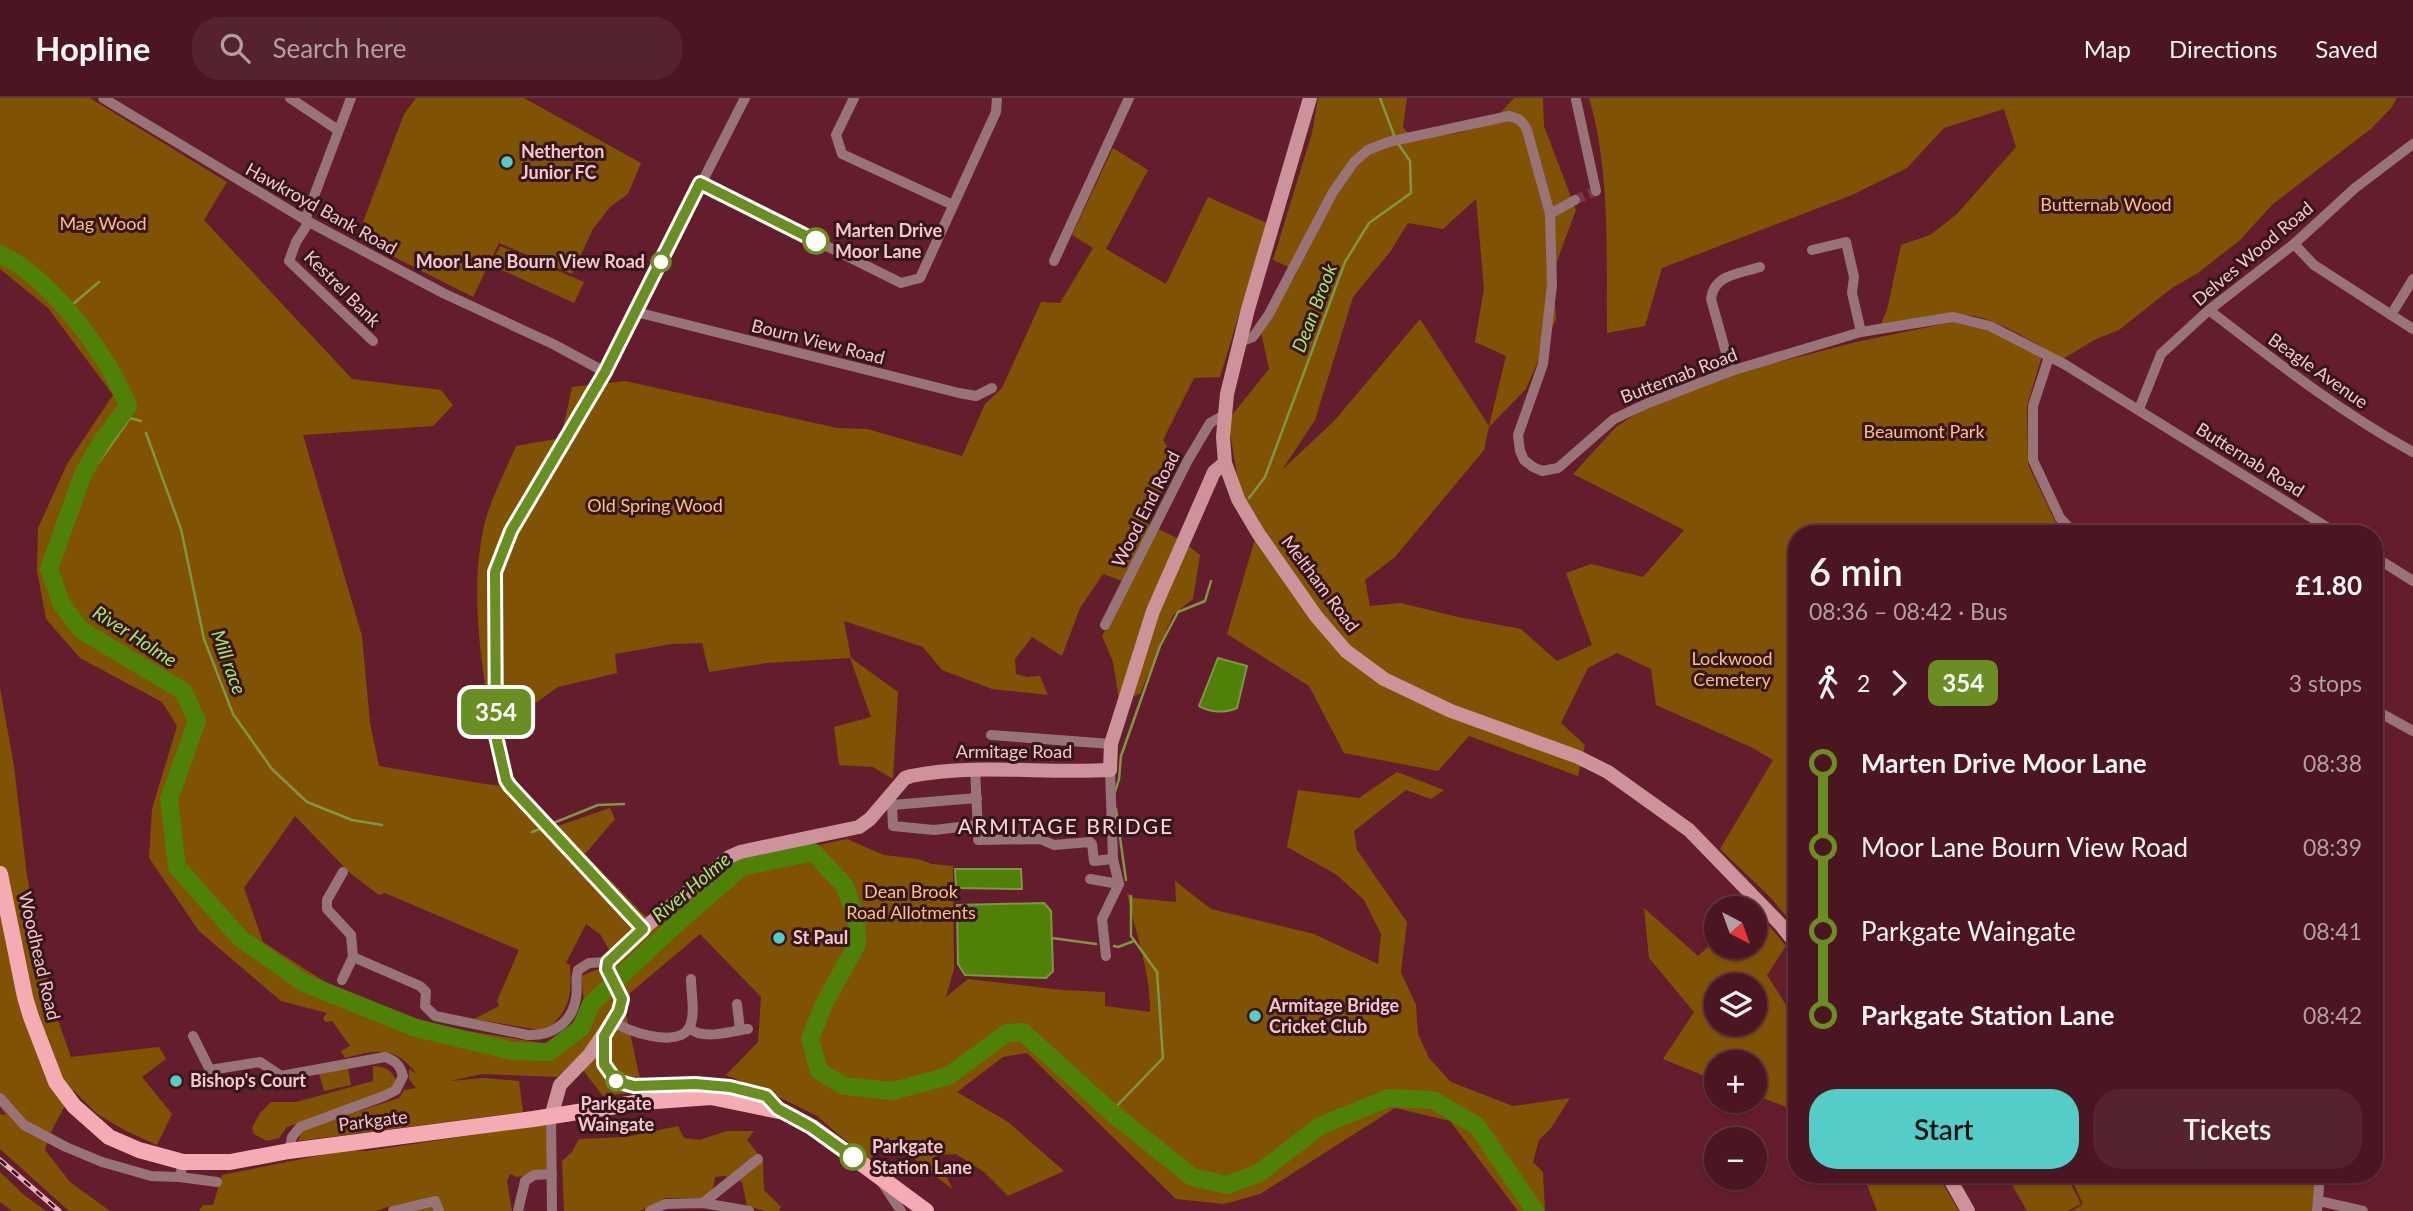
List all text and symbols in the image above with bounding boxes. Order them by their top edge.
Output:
search box [192,17,682,80]
text: Hopline [35,28,150,68]
icon: search [216,29,254,67]
text: Search here [272,32,407,64]
text: Map [2084,34,2131,63]
text: Directions [2169,34,2277,63]
text: Saved [2315,34,2378,63]
place label: Netherton Junior FC [521,140,604,183]
marker: Netherton Junior FC [499,154,515,170]
street label: Hawkroyd Bank Road [242,157,401,259]
park label: Butternab Wood [2040,193,2172,215]
street label: Delves Wood Road [2188,196,2317,310]
park label: Mag Wood [59,212,147,234]
place label: Marten Drive Moor Lane [835,219,942,262]
marker: Marten Drive Moor Lane [803,228,829,254]
street label: Kestrel Bank [300,245,386,332]
place label: Moor Lane Bourn View Road [416,250,645,272]
marker: Moor Lane Bourn View Road [651,252,671,272]
water label: Dean Brook [1286,259,1341,355]
street label: Bourn View Road [749,314,887,368]
street label: Beagle Avenue [2264,328,2373,413]
street label: Butternab Road [1617,343,1740,407]
street label: Butternab Road [2192,417,2309,501]
park label: Beaumont Park [1863,420,1985,442]
street label: Wood End Road [1106,447,1184,570]
park label: Old Spring Wood [587,494,723,516]
street label: Meltham Road [1277,531,1364,636]
text: 6 min [1809,548,1903,594]
text: £1.80 [2296,569,2362,601]
text: 08:36 – 08:42 · Bus [1809,597,2008,625]
water label: River Holme [89,600,181,671]
water label: Mill race [207,626,252,697]
park label: Lockwood Cemetery [1691,647,1773,690]
icon: walk [1809,664,1847,702]
icon: forward [1880,664,1918,702]
text: 354 [1942,668,1984,697]
text: 2 [1857,669,1870,697]
text: 3 stops [2289,669,2362,697]
line badge: 354 [456,689,536,735]
text: 354 [475,697,517,726]
street label: Armitage Road [956,740,1072,762]
text: Marten Drive Moor Lane [1861,747,2147,779]
text: 08:38 [2303,749,2362,777]
district label: ARMITAGE BRIDGE [958,813,1174,838]
text: Moor Lane Bourn View Road [1861,831,2188,863]
text: 08:39 [2303,833,2362,861]
water label: River Holme [647,847,735,926]
park label: Dean Brook Road Allotments [846,880,976,923]
street label: Woodhead Road [14,889,65,1022]
north arrow [1704,896,1768,959]
map controls [1704,896,1767,1190]
text: Parkgate Waingate [1861,915,2076,947]
text: 08:41 [2303,917,2362,945]
place label: St Paul [793,926,848,948]
marker: St Paul [771,930,787,946]
button: layers [1704,973,1767,1036]
place label: Armitage Bridge Cricket Club [1268,994,1400,1037]
text: Parkgate Station Lane [1861,999,2114,1031]
text: 08:42 [2303,1001,2362,1029]
marker: Armitage Bridge Cricket Club [1247,1008,1263,1024]
button: + [1704,1050,1767,1113]
place label: Bishop's Court [190,1069,306,1091]
marker: Parkgate Waingate [606,1071,626,1091]
marker: Bishop's Court [168,1073,184,1089]
button: Start [1809,1089,2079,1169]
button: Tickets [2093,1089,2362,1169]
place label: Parkgate Waingate [578,1092,655,1135]
street label: Parkgate [337,1105,409,1135]
button: − [1704,1127,1767,1190]
place label: Parkgate Station Lane [872,1135,972,1178]
marker: Parkgate Station Lane [840,1144,866,1170]

